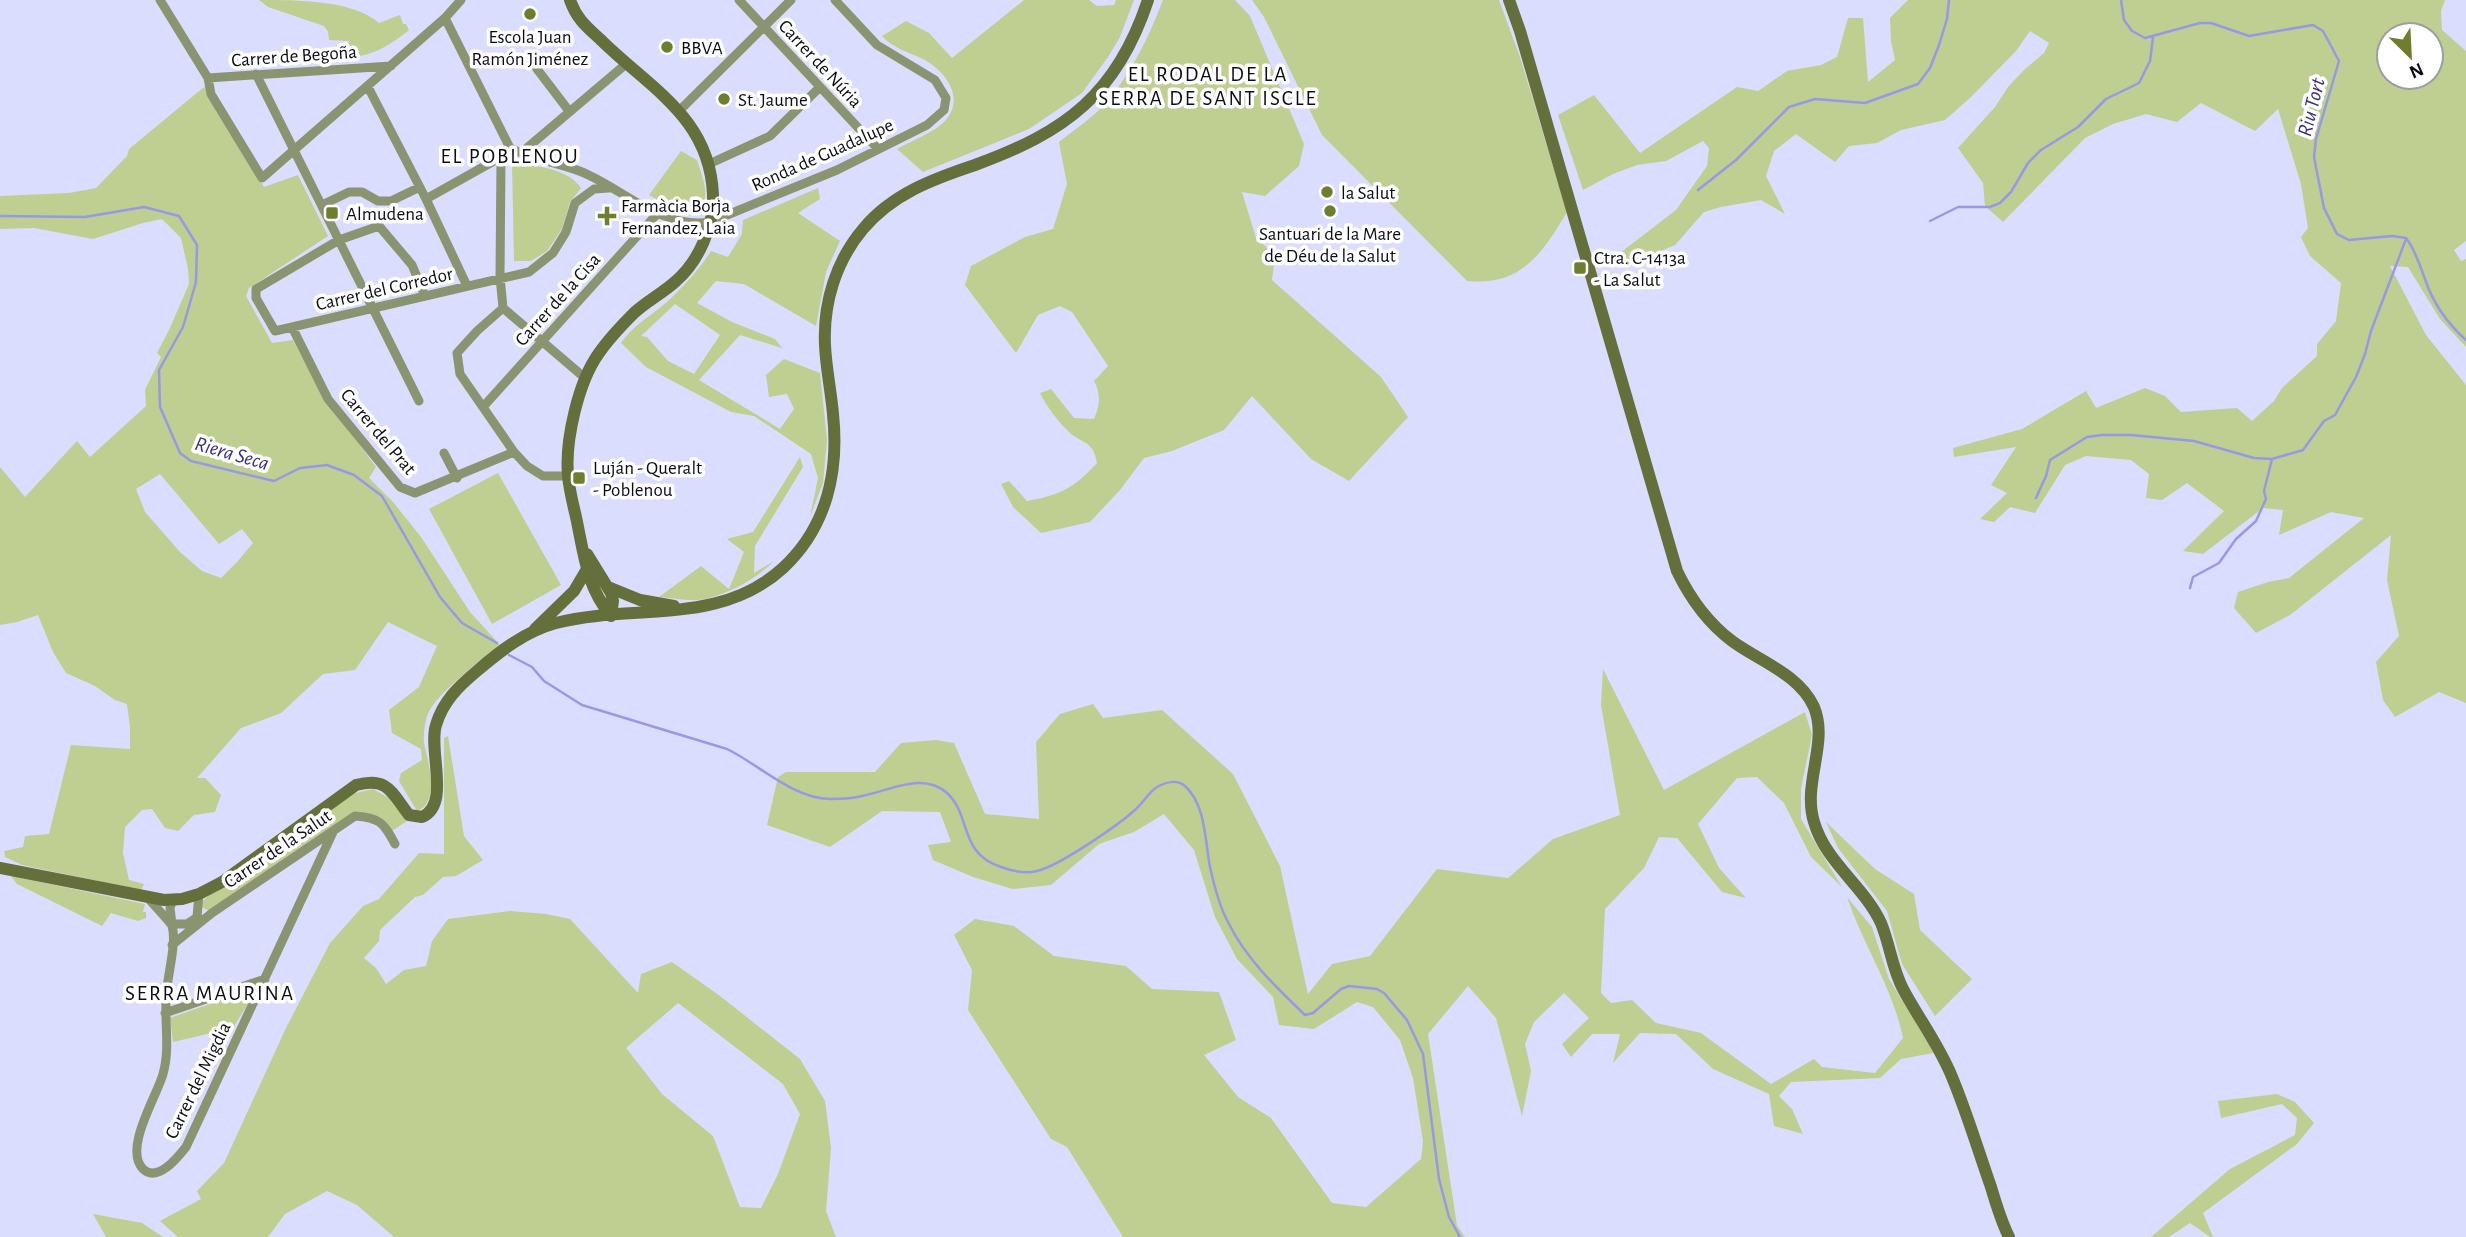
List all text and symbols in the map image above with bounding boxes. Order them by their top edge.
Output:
marker: Escola Juan Ramón Jiménez [522,6,538,22]
street label: Carrer de Núria [775,16,865,112]
north arrow [2375,21,2445,91]
place label: Escola Juan Ramón Jiménez [472,28,589,69]
marker: BBVA [659,39,675,55]
place label: BBVA [681,39,723,58]
street label: Carrer de Begoña [231,43,358,70]
text: N [2406,59,2426,82]
district label: EL RODAL DE LA SERRA DE SANT ISCLE [1098,64,1318,109]
water label: Riu Tort [2294,76,2329,139]
marker: St. Jaume [716,91,732,107]
place label: St. Jaume [738,91,808,110]
street label: Ronda de Guadalupe [749,116,896,195]
district label: EL POBLENOU [440,146,580,167]
marker: la Salut [1319,184,1335,200]
place label: la Salut [1341,184,1395,203]
place label: Farmàcia Borja Fernandez, Laia [621,197,736,238]
marker: Santuari de la Mare de Déu de la Salut [1322,203,1338,219]
marker: Almudena [324,205,340,221]
place label: Almudena [346,205,424,224]
marker: Farmàcia Borja Fernandez, Laia [599,208,615,224]
place label: Santuari de la Mare de Déu de la Salut [1259,225,1401,266]
place label: Ctra. C-1413a - La Salut [1594,249,1686,290]
street label: Carrer de la Cisa [512,250,605,350]
marker: Ctra. C-1413a - La Salut [1572,260,1588,276]
street label: Carrer del Corredor [314,264,455,314]
street label: Carrer del Prat [337,385,419,479]
water label: Riera Seca [192,433,271,474]
place label: Luján - Queralt - Poblenou [593,459,702,500]
marker: Luján - Queralt - Poblenou [571,470,587,486]
street label: Carrer de la Salut [221,806,335,892]
district label: SERRA MAURINA [125,983,295,1004]
street label: Carrer del Migdia [162,1019,235,1142]

